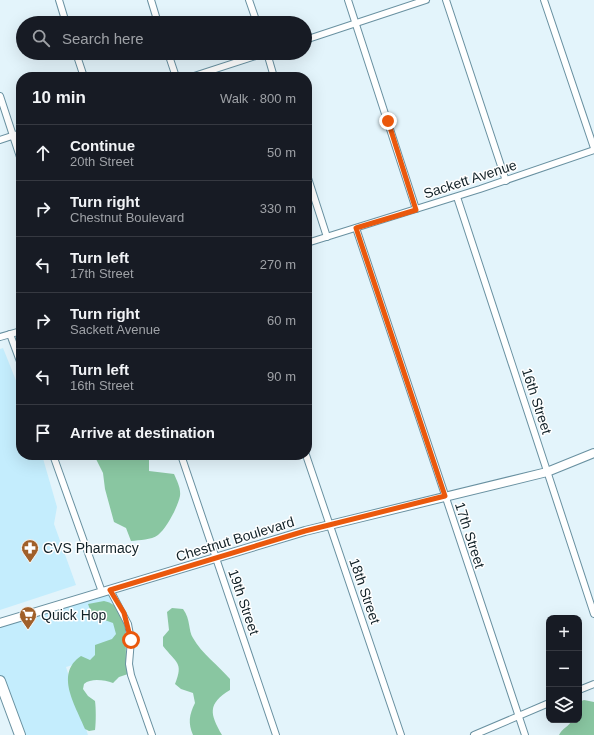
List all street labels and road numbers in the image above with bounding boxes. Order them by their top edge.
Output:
street label: Sackett Avenue [421,156,519,202]
street label: 16th Street [519,366,555,436]
street label: 17th Street [452,500,488,570]
street label: Chestnut Boulevard [174,513,296,565]
street label: 18th Street [346,556,384,626]
street label: 19th Street [225,567,263,637]

